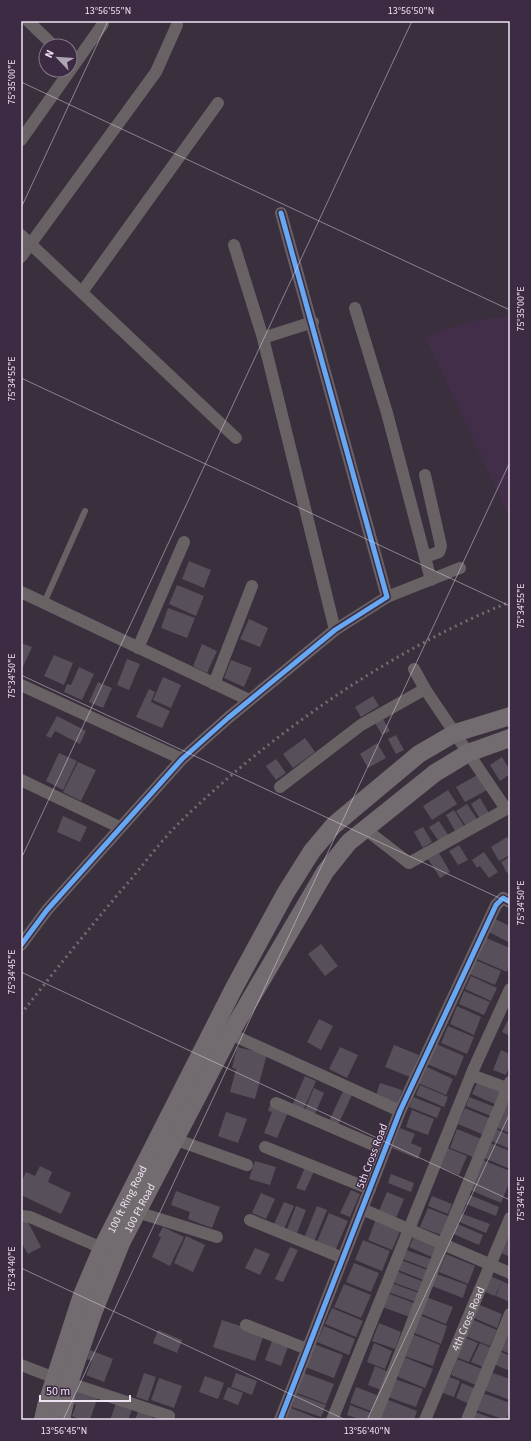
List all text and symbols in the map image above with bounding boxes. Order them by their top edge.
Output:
text: 13°56'55"N [85,4,131,18]
text: 13°56'50"N [388,4,434,18]
north arrow [38,38,78,78]
text: N [41,47,58,60]
text: 75°35'00"E [5,59,19,105]
text: 75°35'00"E [514,286,528,332]
text: 75°34'55"E [5,356,19,402]
text: 75°34'55"E [514,583,528,629]
text: 75°34'50"E [5,653,19,699]
text: 75°34'50"E [514,880,528,926]
text: 75°34'45"E [5,949,19,995]
street label: 5th Cross Road [353,1121,391,1191]
street label: 100 ft Ring Road [103,1163,150,1235]
text: 75°34'45"E [514,1176,528,1222]
street label: 100 Ft Road [120,1181,158,1235]
text: 75°34'40"E [5,1246,19,1292]
street label: 4th Cross Road [447,1284,488,1353]
scale bar [40,1377,130,1403]
text: 50 m [46,1383,70,1400]
text: 13°56'45"N [41,1424,87,1438]
text: 13°56'40"N [344,1424,390,1438]

